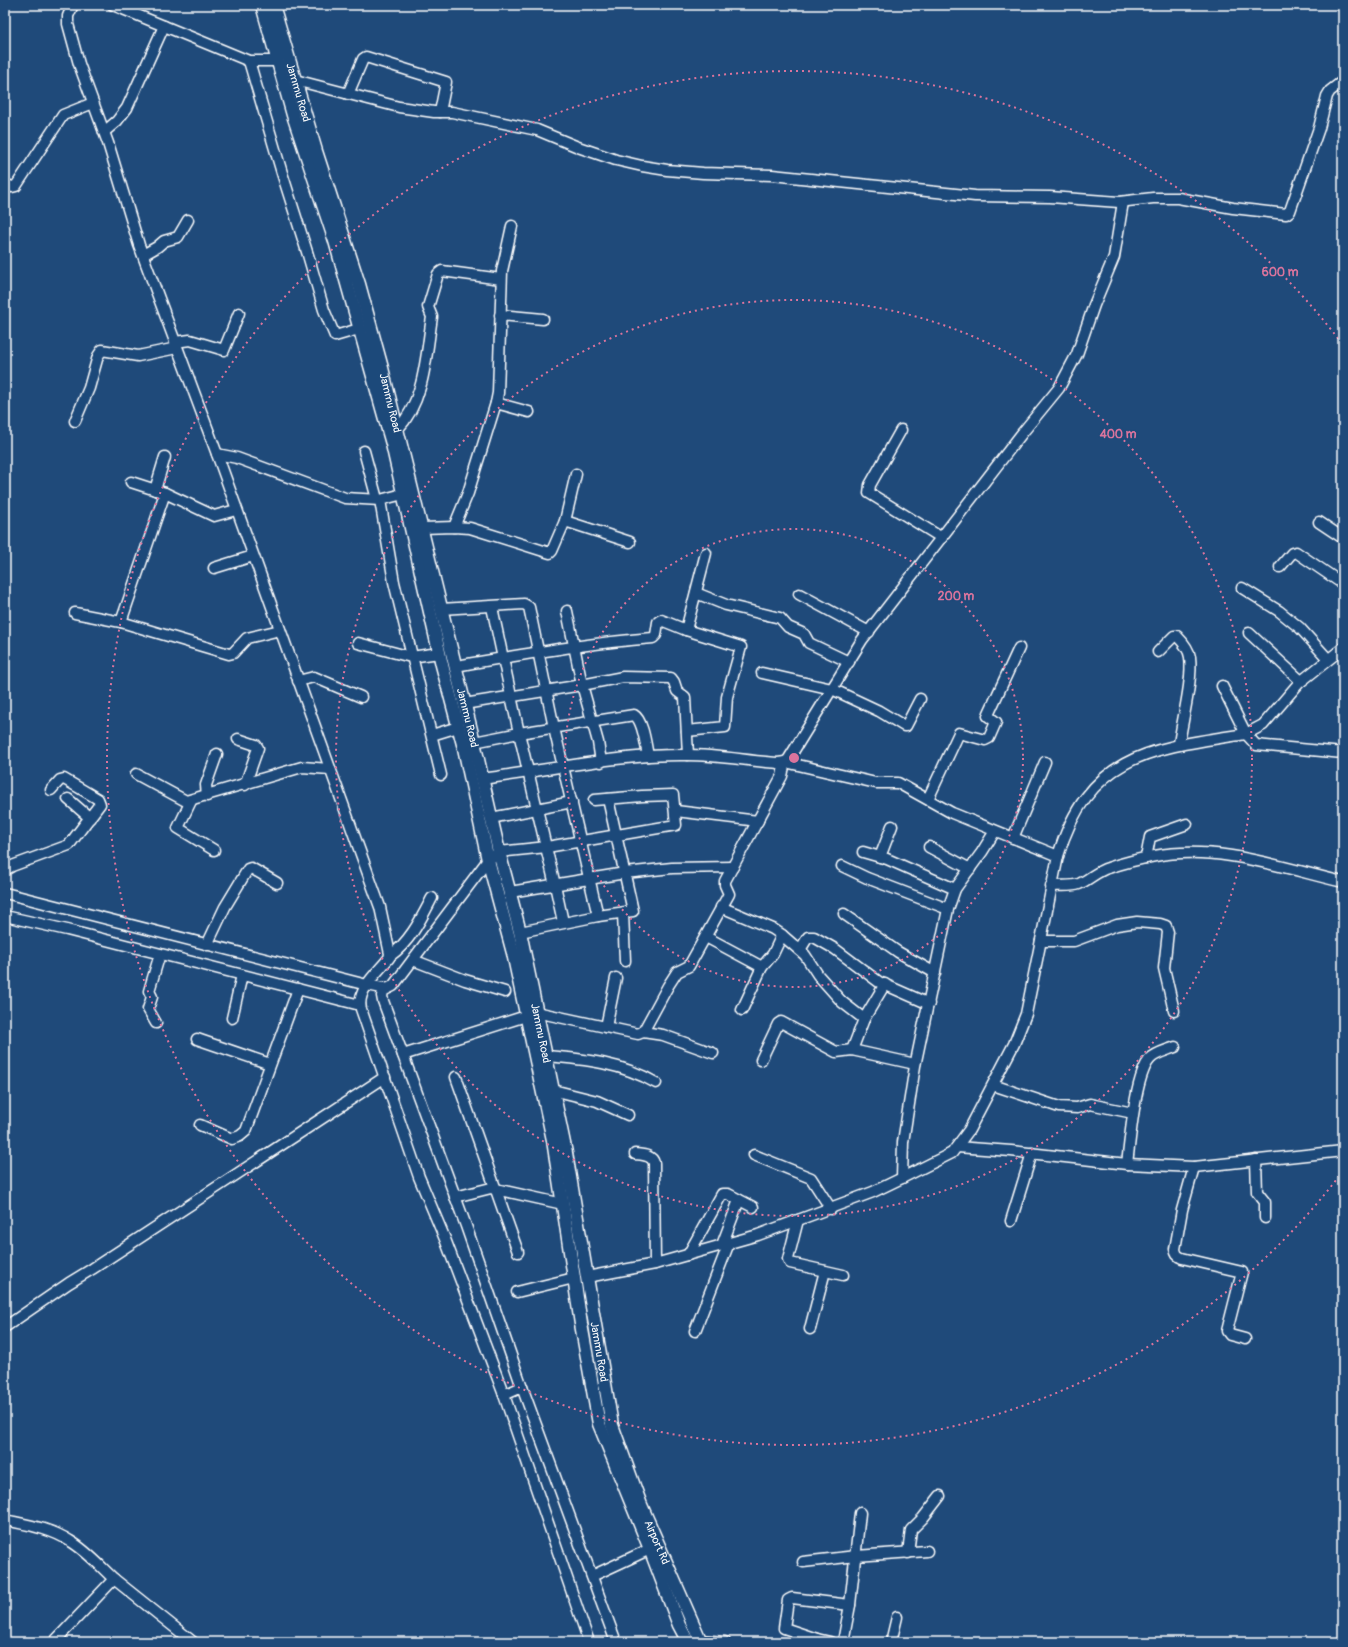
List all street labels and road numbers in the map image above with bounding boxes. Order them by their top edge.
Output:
street label: Jammu Road [284,61,314,123]
street label: Jammu Road [377,372,404,434]
street label: Jammu Road [454,686,481,748]
street label: Jammu Road [528,1002,554,1064]
street label: Jammu Road [588,1321,611,1383]
street label: Airport Rd [642,1518,673,1566]

